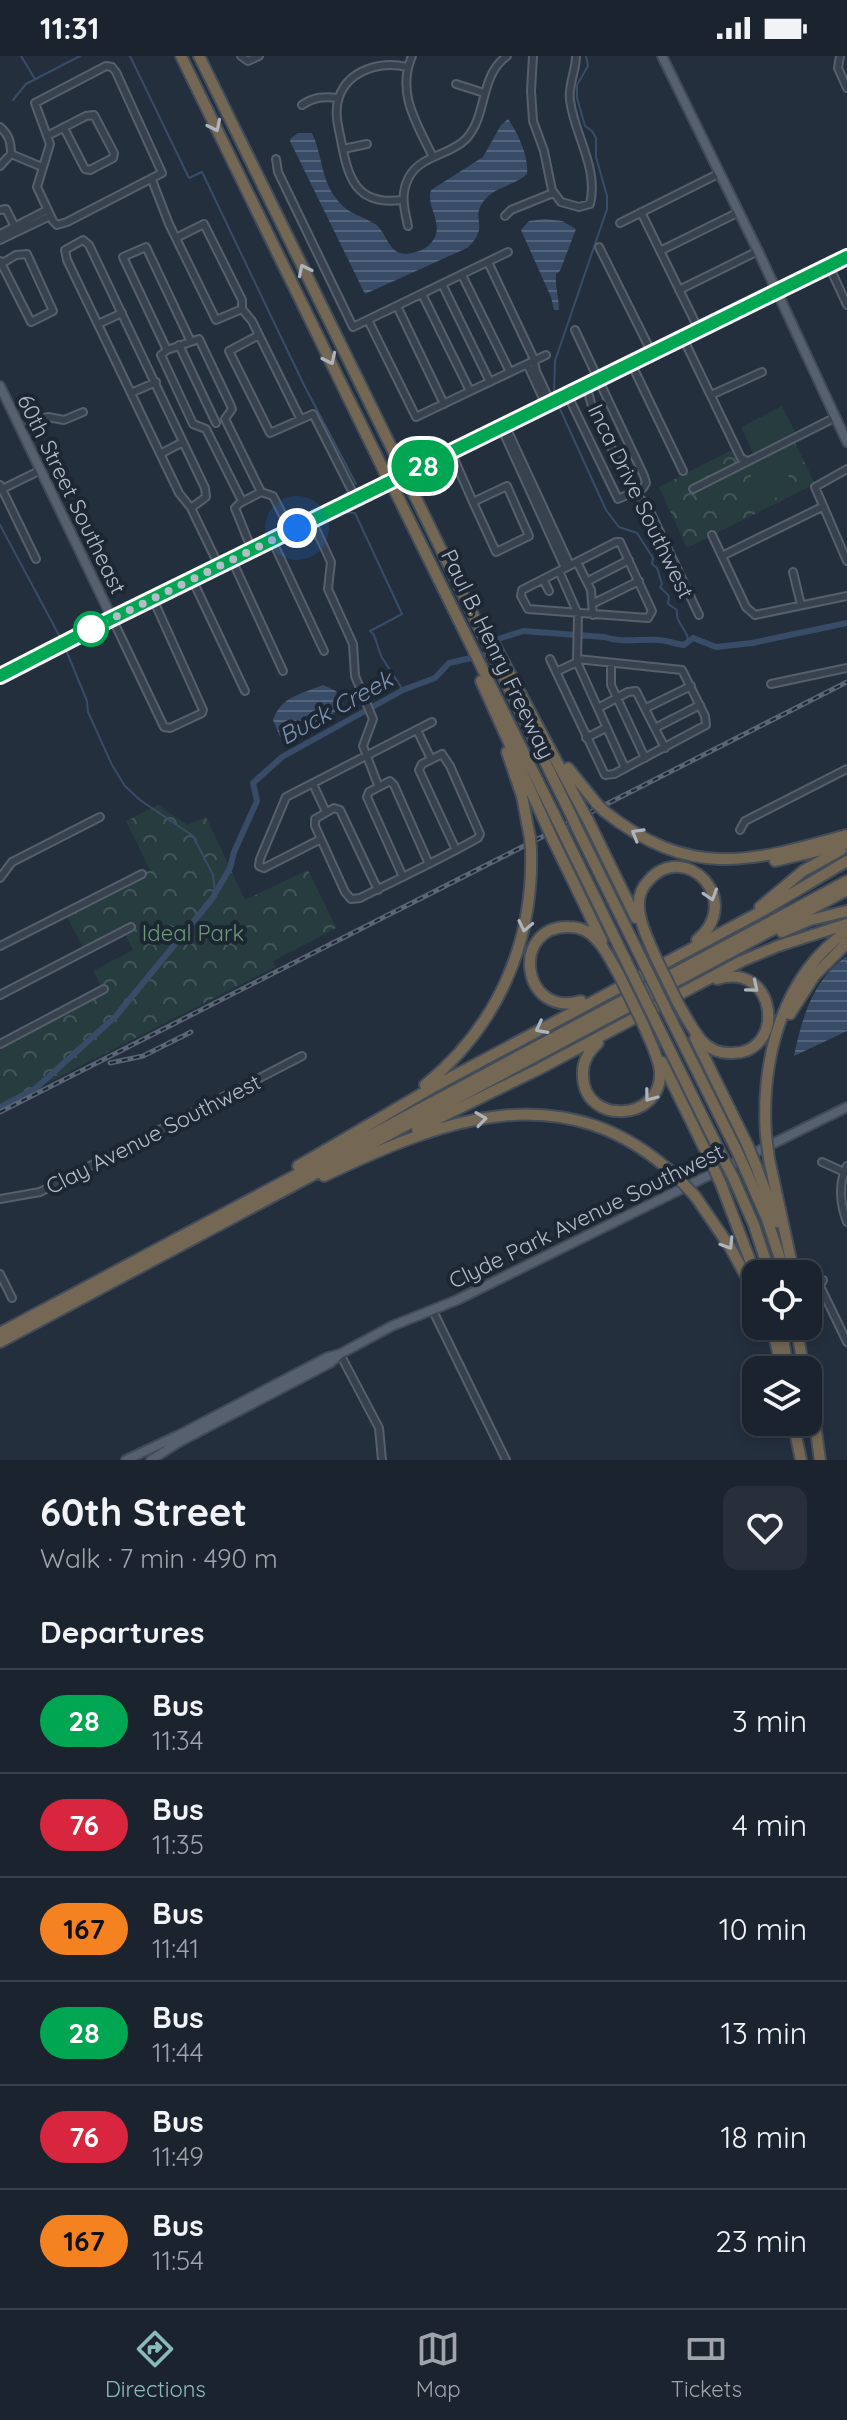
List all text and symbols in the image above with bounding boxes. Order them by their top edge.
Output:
text: 11:31 [40,9,99,47]
one-way arrow [205,118,221,132]
one-way arrow [298,263,314,278]
one-way arrow [320,351,336,366]
street label: 60th Street Southeast [11,390,133,598]
street label: Inca Drive Southwest [582,399,700,603]
line badge: 28 [387,440,459,492]
text: 28 [407,448,439,483]
your location [277,508,317,548]
street label: Paul B. Henry Freeway [435,545,561,763]
unlabelled marker [74,612,108,646]
water label: Buck Creek [273,663,400,751]
one-way arrow [631,828,646,844]
one-way arrow [702,887,718,901]
park label: Ideal Park [142,919,244,947]
one-way arrow [517,919,534,932]
one-way arrow [744,977,759,992]
one-way arrow [535,1018,549,1033]
street label: Clay Avenue Southwest [41,1068,265,1200]
one-way arrow [645,1087,659,1102]
one-way arrow [474,1111,488,1128]
street label: Clyde Park Avenue Southwest [444,1137,728,1295]
one-way arrow [718,1235,734,1250]
map controls [742,1260,822,1436]
button: locate [742,1260,822,1340]
button: layers [742,1356,822,1436]
button: heart [723,1486,807,1570]
text: 60th Street [40,1488,247,1536]
text: Walk · 7 min · 490 m [40,1542,278,1575]
text: Departures [40,1613,205,1651]
text: Bus [152,1686,204,1724]
text: 3 min [732,1702,807,1740]
text: 28 [68,1703,100,1738]
text: 11:34 [152,1724,203,1757]
text: Bus [152,1790,204,1828]
text: 4 min [732,1806,807,1844]
text: 76 [69,1807,99,1842]
text: 11:35 [152,1828,204,1861]
text: Bus [152,1894,204,1932]
text: 10 min [719,1910,807,1948]
text: 167 [63,1911,105,1946]
text: 11:41 [152,1932,199,1965]
text: Bus [152,1998,204,2036]
text: 13 min [721,2014,807,2052]
text: 28 [68,2015,100,2050]
text: 11:44 [152,2036,204,2069]
text: Bus [152,2102,204,2140]
text: 18 min [720,2118,807,2156]
text: 76 [69,2119,99,2154]
text: 11:49 [152,2140,204,2173]
text: Bus [152,2206,204,2244]
text: 23 min [715,2222,807,2260]
text: 167 [63,2223,105,2258]
text: 11:54 [152,2244,204,2277]
tab: Directions [105,2327,206,2403]
tab: Map [416,2327,461,2403]
tab: Tickets [671,2327,742,2403]

